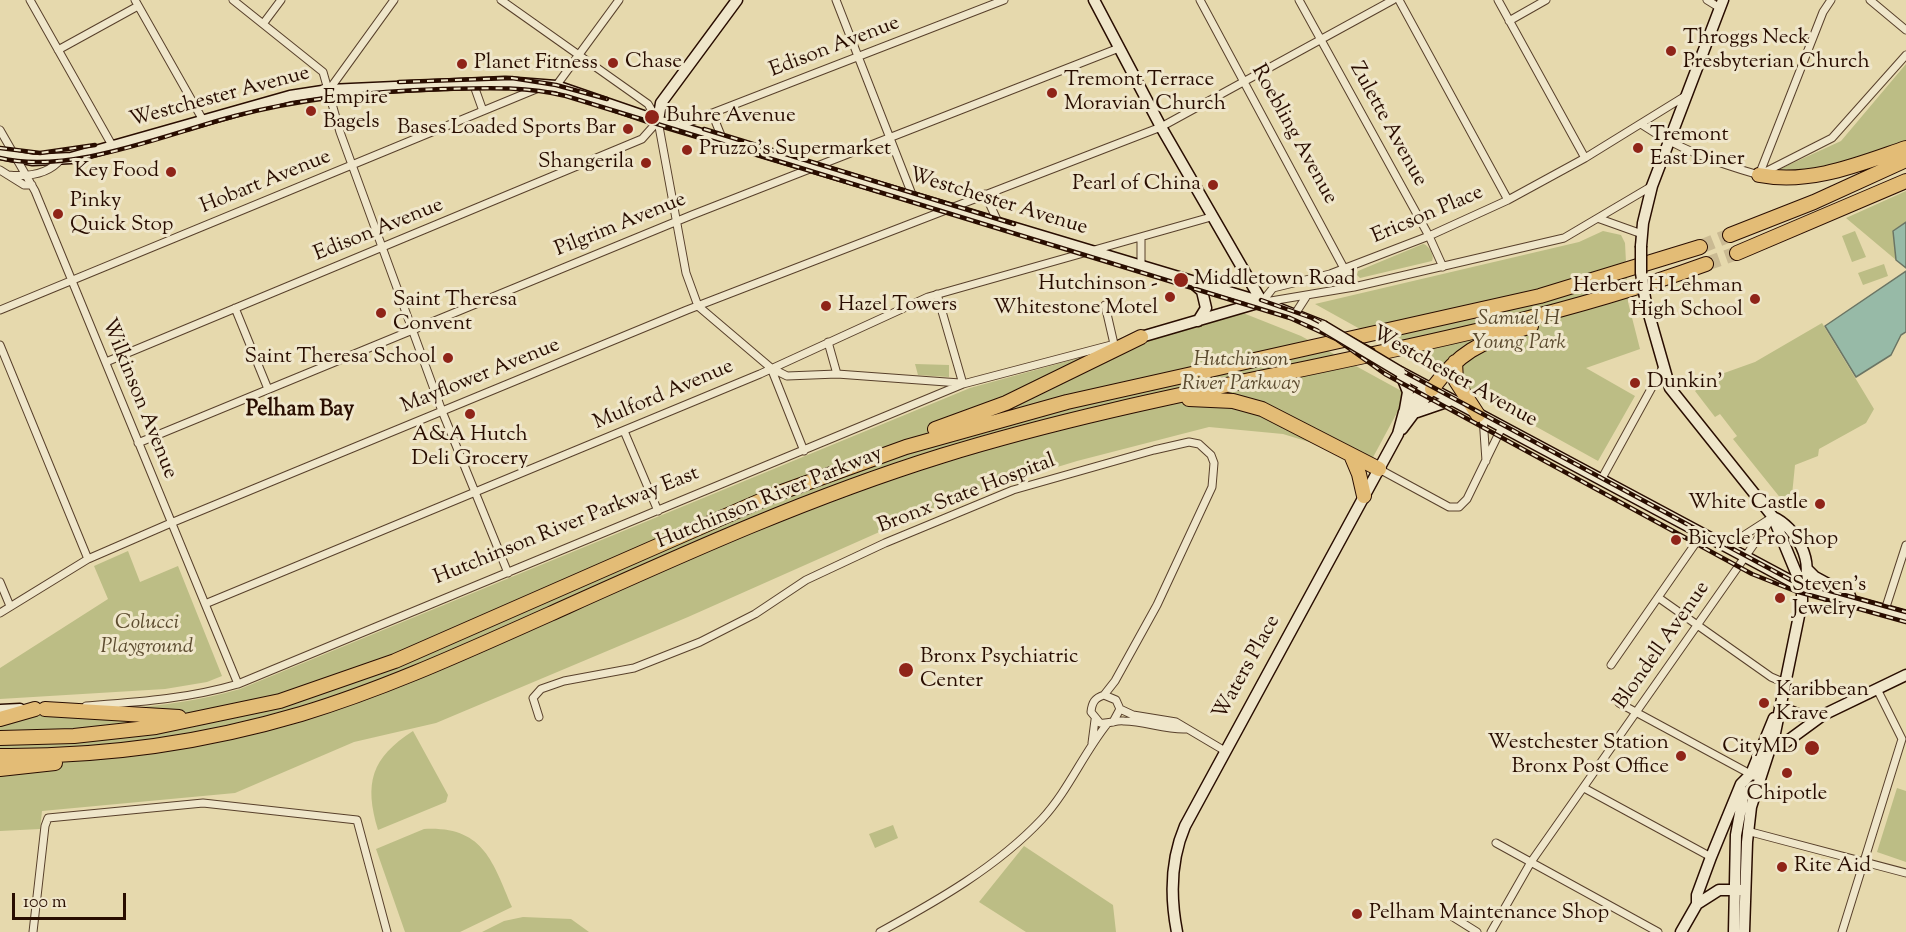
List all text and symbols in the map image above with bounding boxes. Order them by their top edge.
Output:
street label: Edison Avenue [766,12,904,84]
place label: Throggs Neck Presbyterian Church [1683,26,1870,76]
marker: Throggs Neck Presbyterian Church [1664,44,1678,58]
place label: Chase [625,50,682,76]
place label: Planet Fitness [474,51,598,77]
marker: Chase [606,56,620,70]
marker: Planet Fitness [455,57,469,71]
street label: Zulette Avenue [1343,59,1431,191]
street label: Roebling Avenue [1244,61,1342,209]
street label: Westchester Avenue [127,62,313,134]
place label: Tremont Terrace Moravian Church [1064,68,1226,118]
place label: Empire Bagels [323,86,388,136]
marker: Tremont Terrace Moravian Church [1045,86,1059,100]
marker: Empire Bagels [304,104,318,118]
place label: Buhre Avenue [666,104,796,130]
marker: Buhre Avenue [643,108,661,126]
place label: Bases Loaded Sports Bar [397,116,616,142]
marker: Bases Loaded Sports Bar [621,122,635,136]
place label: Tremont East Diner [1650,123,1745,173]
place label: Pruzzo's Supermarket [699,137,891,163]
marker: Tremont East Diner [1631,141,1645,155]
marker: Pruzzo's Supermarket [680,143,694,157]
street label: Hobart Avenue [197,145,335,221]
place label: Shangerila [538,150,634,176]
marker: Shangerila [639,156,653,170]
place label: Key Food [74,159,159,185]
street label: Westchester Avenue [906,164,1090,242]
marker: Key Food [164,165,178,179]
place label: Pearl of China [1072,172,1201,198]
marker: Pearl of China [1206,178,1220,192]
street label: Ericson Place [1368,181,1488,251]
street label: Pilgrim Avenue [552,188,690,264]
place label: Pinky Quick Stop [70,189,174,239]
street label: Edison Avenue [311,194,447,268]
marker: Pinky Quick Stop [51,207,65,221]
place label: Middletown Road [1194,267,1356,293]
marker: Middletown Road [1172,271,1190,289]
place label: Hutchinson - Whitestone Motel [993,272,1158,322]
place label: Herbert H Lehman High School [1573,274,1743,324]
place label: Saint Theresa Convent [393,288,517,338]
marker: Hutchinson - Whitestone Motel [1163,290,1177,304]
marker: Herbert H Lehman High School [1748,292,1762,306]
place label: Hazel Towers [838,293,957,319]
marker: Hazel Towers [819,299,833,313]
marker: Saint Theresa Convent [374,306,388,320]
park label: Samuel H Young Park [1472,307,1566,357]
street label: Wilkinson Avenue [94,315,182,483]
street label: Westchester Avenue [1367,322,1541,434]
street label: Mayflower Avenue [398,334,564,420]
place label: Saint Theresa School [245,345,436,371]
park label: Hutchinson River Parkway [1182,348,1300,398]
marker: Saint Theresa School [441,351,455,365]
street label: Mulford Avenue [590,355,738,437]
place label: Dunkin' [1647,370,1723,396]
marker: Dunkin' [1628,376,1642,390]
district label: Pelham Bay [246,398,354,424]
marker: A&A Hutch Deli Grocery [463,407,477,421]
place label: A&A Hutch Deli Grocery [412,423,528,473]
street label: Hutchinson River Parkway [653,442,887,556]
street label: Bronx State Hospital [875,450,1059,540]
street label: Hutchinson River Parkway East [431,462,703,592]
place label: White Castle [1688,491,1808,517]
marker: White Castle [1813,497,1827,511]
place label: Bicycle Pro Shop [1688,527,1838,553]
marker: Bicycle Pro Shop [1669,533,1683,547]
place label: Steven's Jewelry [1792,573,1866,623]
street label: Blondell Avenue [1610,577,1716,715]
marker: Steven's Jewelry [1773,591,1787,605]
park label: Colucci Playground [101,611,193,661]
street label: Waters Place [1209,611,1287,725]
place label: Bronx Psychiatric Center [920,645,1078,695]
marker: Bronx Psychiatric Center [897,661,915,679]
place label: Karibbean Krave [1776,678,1869,728]
marker: Karibbean Krave [1757,696,1771,710]
place label: Westchester Station Bronx Post Office [1488,731,1669,781]
place label: CityMD [1722,735,1798,761]
marker: CityMD [1803,739,1821,757]
marker: Westchester Station Bronx Post Office [1674,749,1688,763]
marker: Chipotle [1780,766,1794,780]
place label: Chipotle [1747,782,1827,808]
place label: Rite Aid [1794,854,1871,880]
marker: Rite Aid [1775,860,1789,874]
scale bar [15,881,129,919]
text: 100 m [23,890,67,916]
place label: Pelham Maintenance Shop [1369,901,1609,927]
marker: Pelham Maintenance Shop [1350,907,1364,921]

